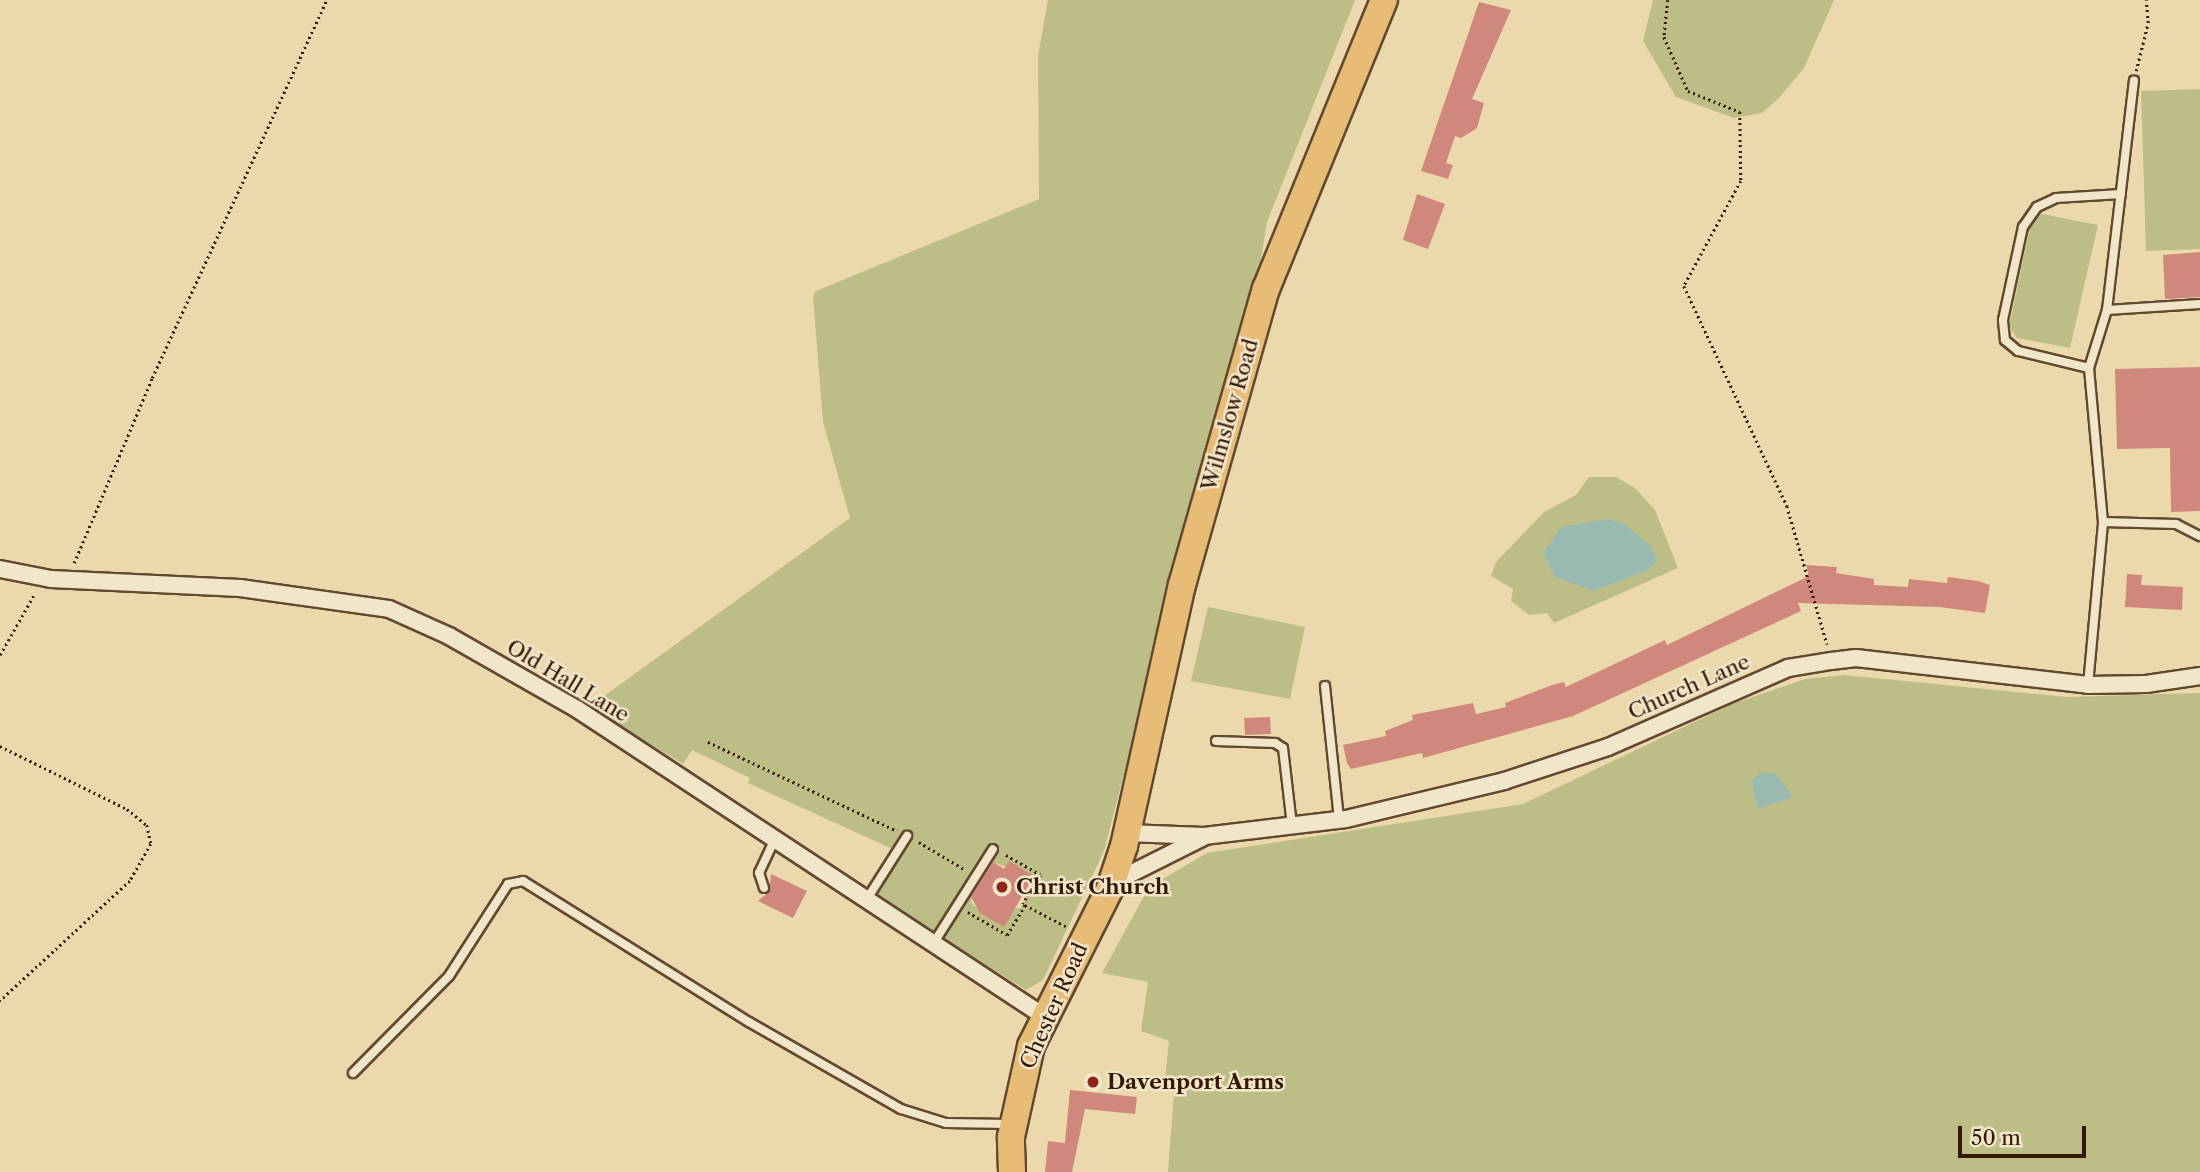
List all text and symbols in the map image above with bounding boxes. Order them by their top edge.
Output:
street label: Wilmslow Road [1196,336,1264,494]
street label: Old Hall Lane [502,635,634,727]
street label: Church Lane [1624,649,1754,725]
place label: Christ Church [1016,874,1169,900]
marker: Christ Church [994,879,1010,895]
street label: Chester Road [1015,939,1093,1073]
place label: Davenport Arms [1107,1069,1285,1095]
marker: Davenport Arms [1085,1074,1101,1090]
scale bar [1962,1112,2090,1156]
text: 50 m [1971,1125,2021,1150]

